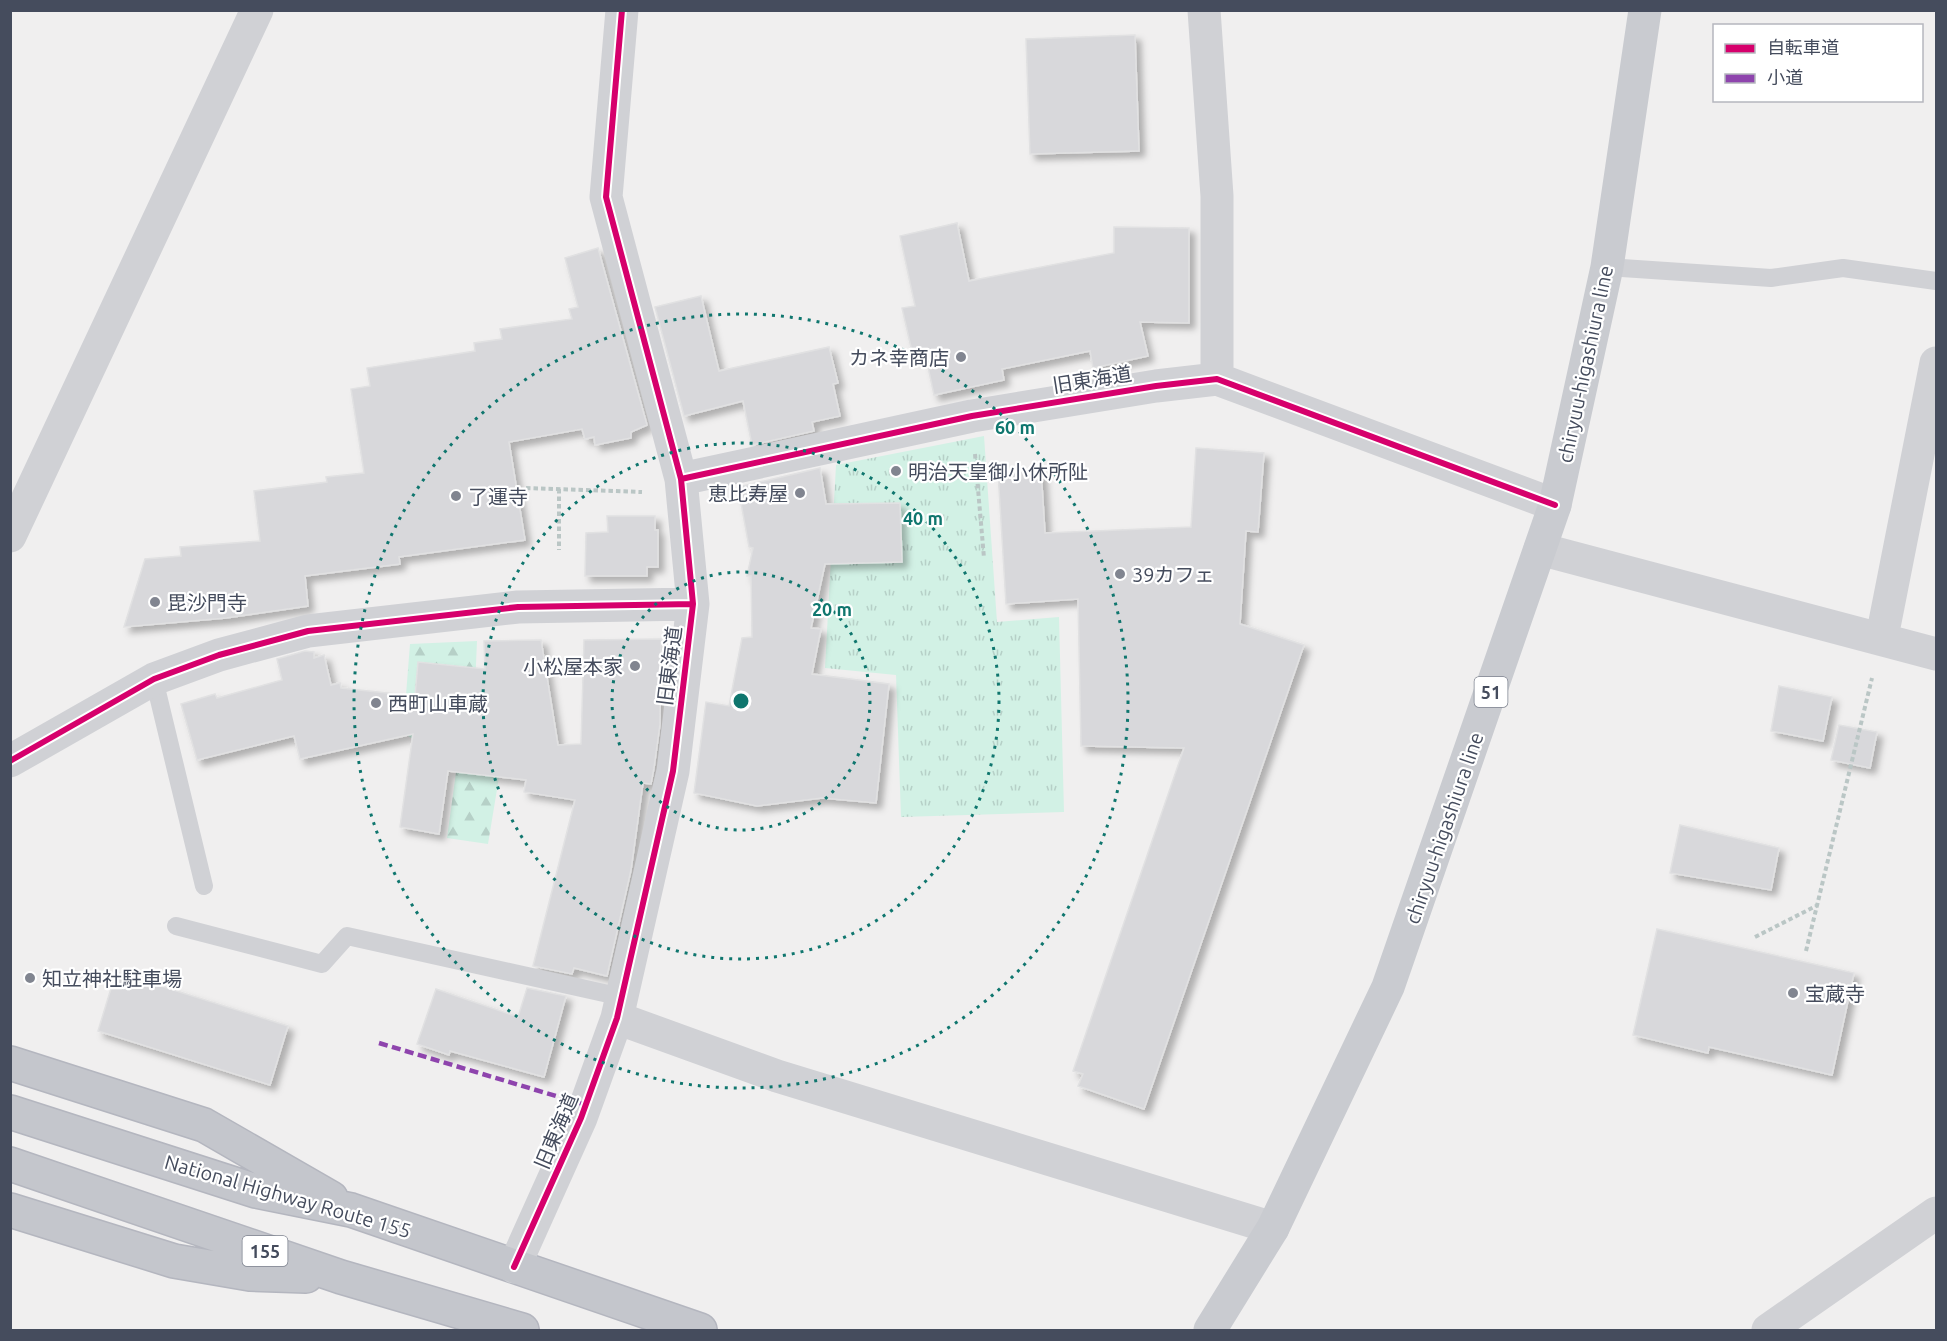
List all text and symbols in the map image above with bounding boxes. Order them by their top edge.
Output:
legend [1713,24,1923,102]
text: 自転車道 [1767,37,1839,57]
text: 小道 [1767,67,1803,87]
street label: chiryuu-higashiura line [1553,263,1617,465]
place label: カネ幸商店 [849,346,949,369]
marker: カネ幸商店 [954,350,968,364]
street label: 旧東海道 [1051,361,1133,397]
text: 60 m [995,417,1035,437]
place label: 明治天皇御小休所阯 [908,460,1088,483]
marker: 明治天皇御小休所阯 [889,464,903,478]
place label: 恵比寿屋 [708,482,788,505]
place label: 了運寺 [468,485,528,508]
marker: 恵比寿屋 [793,486,807,500]
marker: 了運寺 [449,489,463,503]
text: 40 m [903,508,943,528]
place label: 39カフェ [1132,563,1215,586]
marker: 39カフェ [1113,567,1127,581]
place label: 毘沙門寺 [167,591,247,614]
marker: 毘沙門寺 [148,595,162,609]
text: 20 m [812,599,852,619]
street label: 旧東海道 [653,625,685,707]
place label: 小松屋本家 [523,655,623,678]
marker: 小松屋本家 [628,659,642,673]
road number: 51 [1474,677,1508,707]
centre of rings [731,691,751,711]
place label: 西町山車蔵 [388,692,488,715]
marker: 西町山車蔵 [369,696,383,710]
street label: chiryuu-higashiura line [1400,729,1488,927]
place label: 知立神社駐車場 [42,967,182,990]
marker: 知立神社駐車場 [23,971,37,985]
place label: 宝蔵寺 [1805,982,1865,1005]
marker: 宝蔵寺 [1786,986,1800,1000]
street label: 旧東海道 [530,1090,582,1172]
street label: National Highway Route 155 [162,1150,414,1242]
road number: 155 [242,1236,288,1266]

